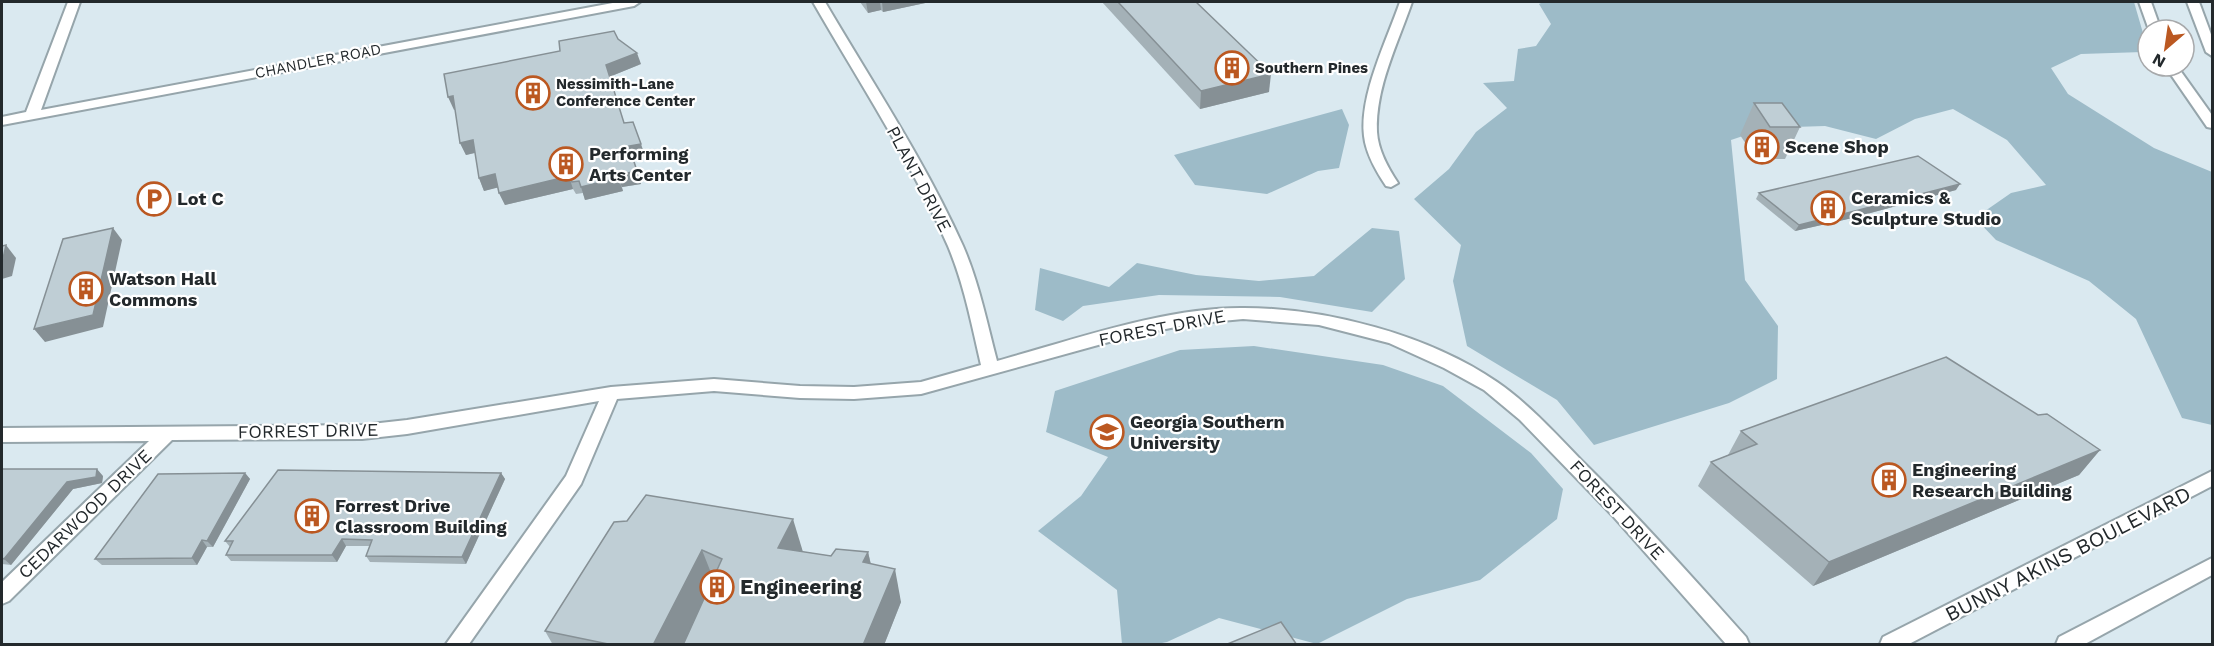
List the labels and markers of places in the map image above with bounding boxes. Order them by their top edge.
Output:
building icon: Southern Pines [1214,50,1250,86]
place label: Southern Pines [1255,59,1368,77]
building icon: Nessimith-Lane Conference Center [515,75,551,111]
place label: Nessimith-Lane Conference Center [556,75,696,110]
building icon: Scene Shop [1744,129,1780,165]
place label: Scene Shop [1785,136,1889,157]
place label: Performing Arts Center [589,143,691,185]
building icon: Performing Arts Center [548,146,584,182]
parking icon: Lot C [136,181,172,217]
place label: Ceramics & Sculpture Studio [1851,187,2001,229]
place label: Lot C [177,188,224,209]
building icon: Ceramics & Sculpture Studio [1810,190,1846,226]
place label: Watson Hall Commons [109,268,216,310]
building icon: Watson Hall Commons [68,271,104,307]
place label: Georgia Southern University [1130,411,1285,453]
school or university icon: Georgia Southern University [1089,414,1125,450]
place label: Engineering Research Building [1912,459,2072,501]
building icon: Engineering Research Building [1871,462,1907,498]
place label: Forrest Drive Classroom Building [335,495,507,537]
building icon: Forrest Drive Classroom Building [294,498,330,534]
building icon: Engineering [699,569,735,605]
place label: Engineering [740,574,862,599]

